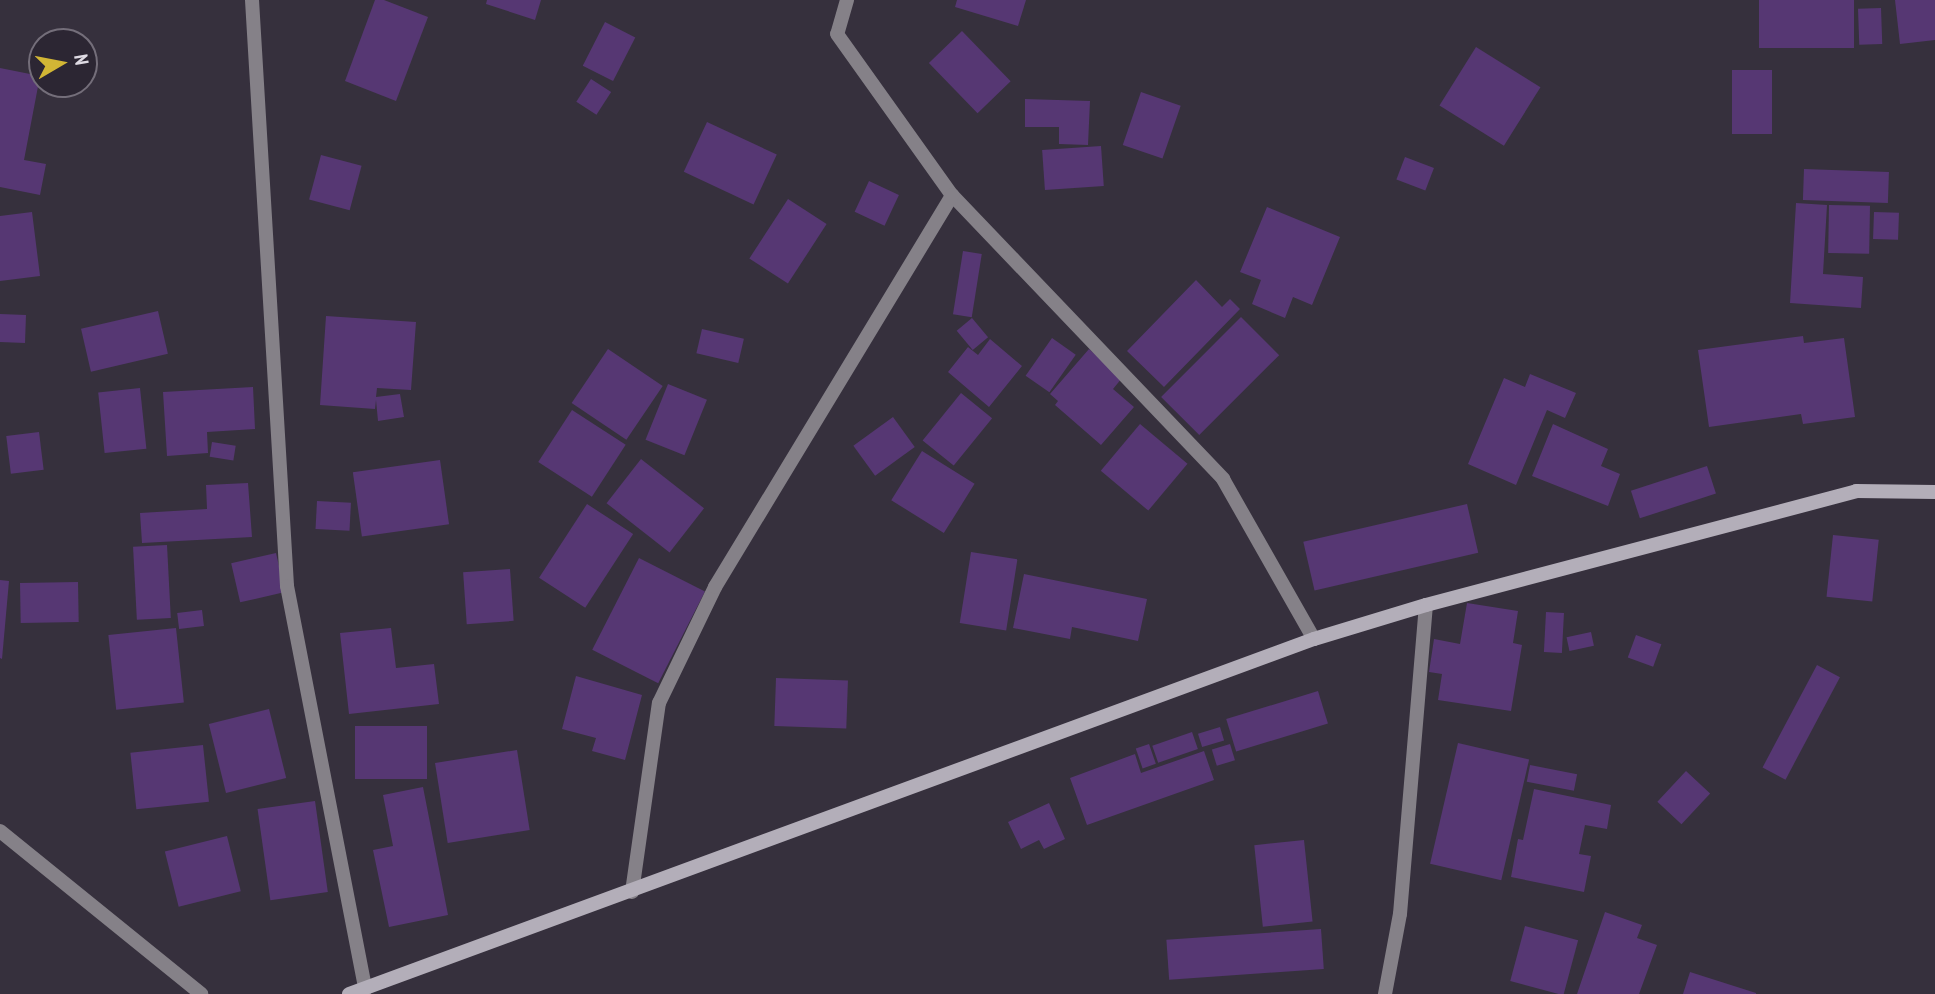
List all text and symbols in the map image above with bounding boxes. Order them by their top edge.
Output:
north arrow [28,28,98,98]
text: N [69,53,94,67]

